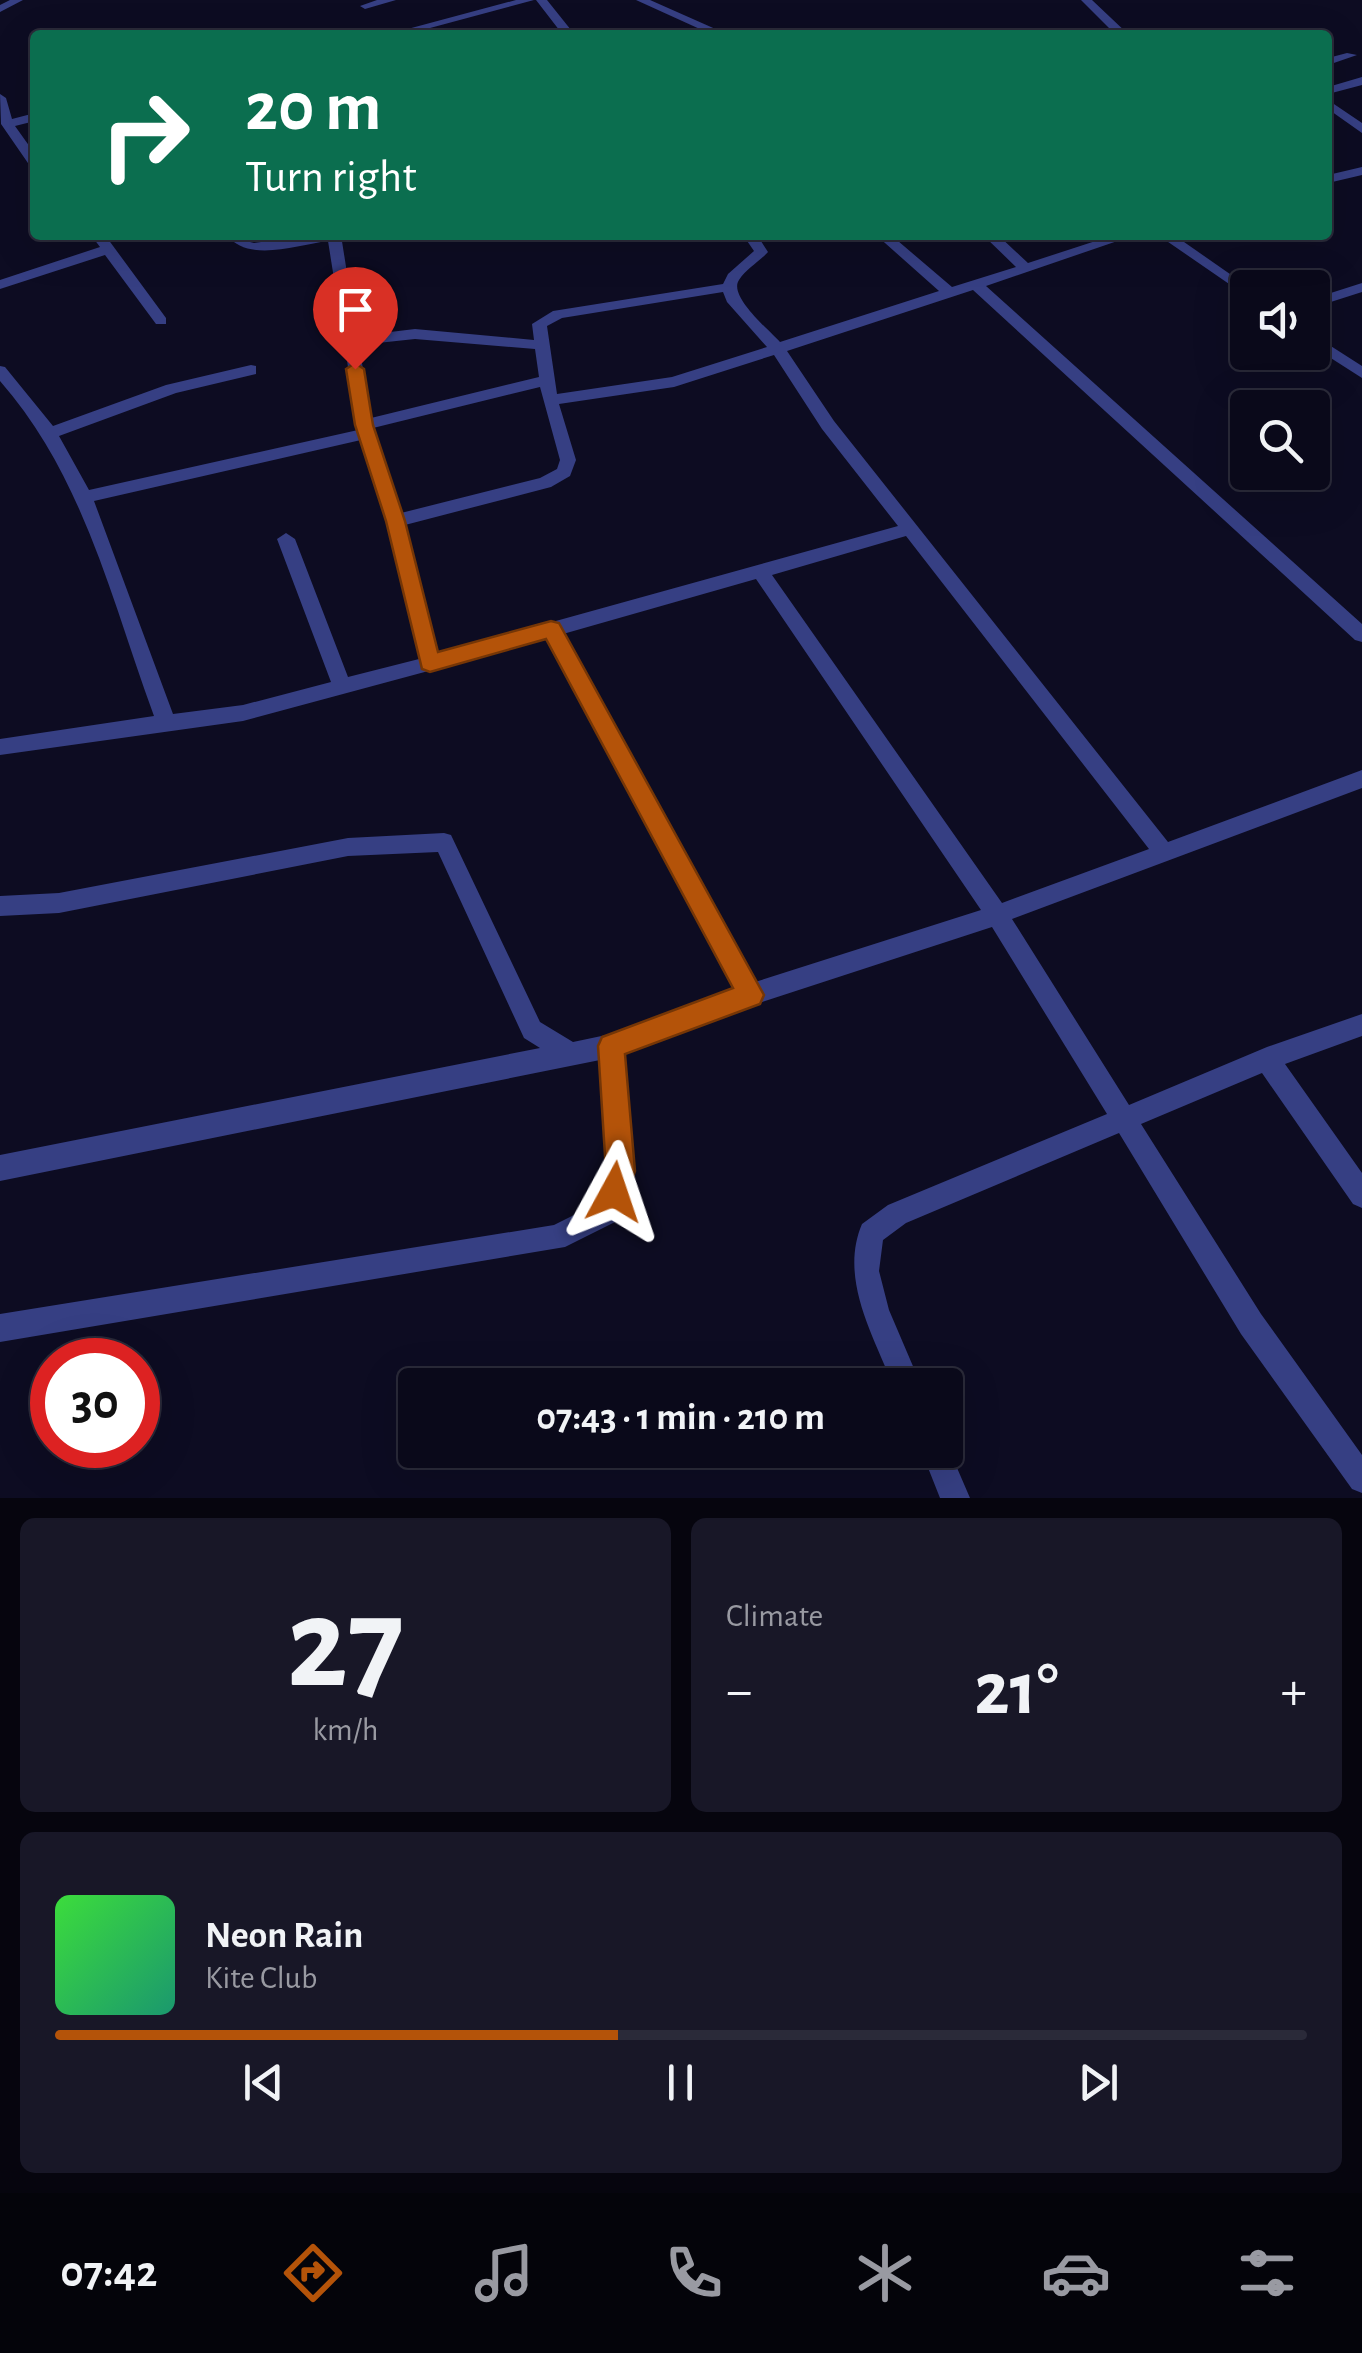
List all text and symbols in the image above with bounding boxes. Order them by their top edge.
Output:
icon: right [80,70,210,200]
text: 20 m [245,73,382,143]
text: Turn right [245,155,417,200]
pin [313,267,398,370]
map controls [1230,270,1330,490]
button: sound [1230,270,1330,370]
icon: arrive [328,282,383,337]
button: search [1230,390,1330,490]
position arrow [562,1140,666,1244]
speed limit sign: 30 [30,1338,160,1468]
text: 07:43 · 1 min · 210 m [536,1399,825,1437]
text: 27 [287,1581,404,1711]
text: Climate [726,1600,823,1632]
text: 21° [974,1653,1059,1728]
text: − [726,1664,752,1719]
text: + [1281,1664,1307,1719]
text: km/h [312,1714,379,1746]
text: Neon Rain [205,1917,363,1955]
text: Kite Club [205,1962,317,1994]
icon: previous [236,2055,291,2110]
icon: pause [653,2055,708,2110]
icon: next [1071,2055,1126,2110]
icon: directions [278,2238,348,2308]
icon: music [469,2238,539,2308]
icon: phone [659,2238,729,2308]
icon: climate [850,2238,920,2308]
icon: car [1041,2238,1111,2308]
icon: filters [1232,2238,1302,2308]
text: 07:42 [60,2250,157,2295]

